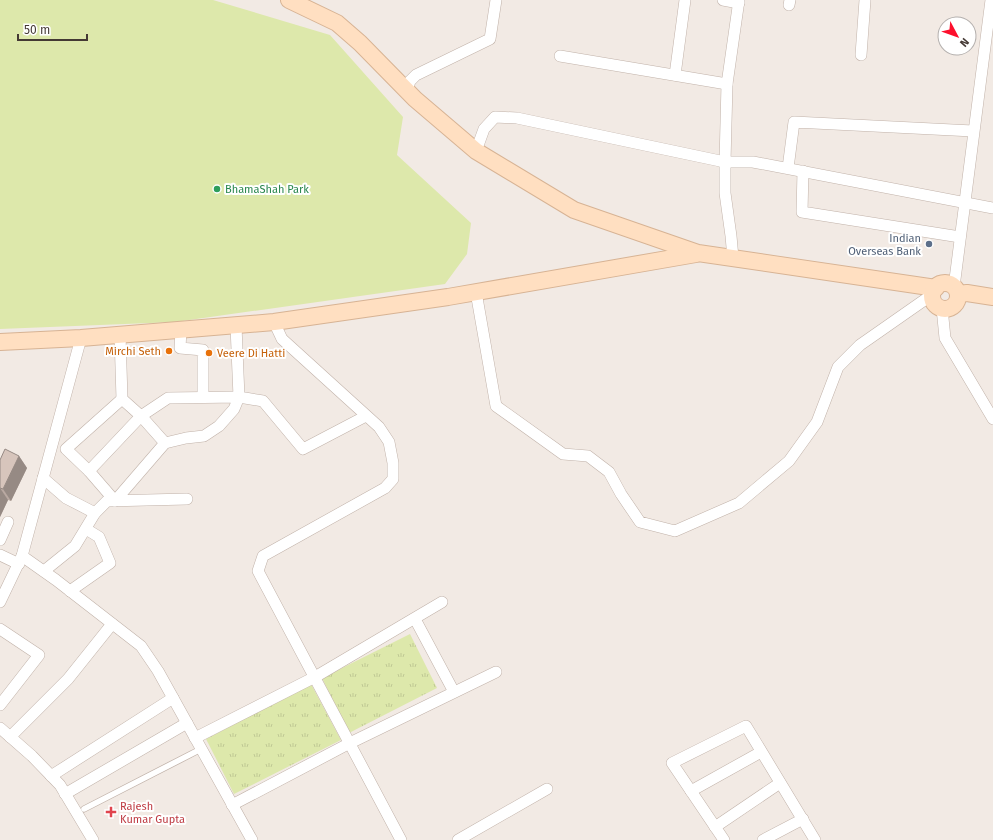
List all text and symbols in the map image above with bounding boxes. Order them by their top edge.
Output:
scale bar [18,16,87,42]
north arrow [937,16,977,56]
text: 50 m [24,23,50,37]
text: N [957,35,971,49]
place label: BhamaShah Park [225,183,309,196]
marker: BhamaShah Park [212,184,222,194]
place label: Indian Overseas Bank [848,232,921,258]
marker: Indian Overseas Bank [924,239,934,249]
place label: Mirchi Seth [105,345,161,358]
marker: Mirchi Seth [164,346,174,356]
place label: Veere Di Hatti [217,347,285,360]
marker: Veere Di Hatti [204,348,214,358]
place label: Rajesh Kumar Gupta [120,800,185,826]
marker: Rajesh Kumar Gupta [105,806,117,818]

